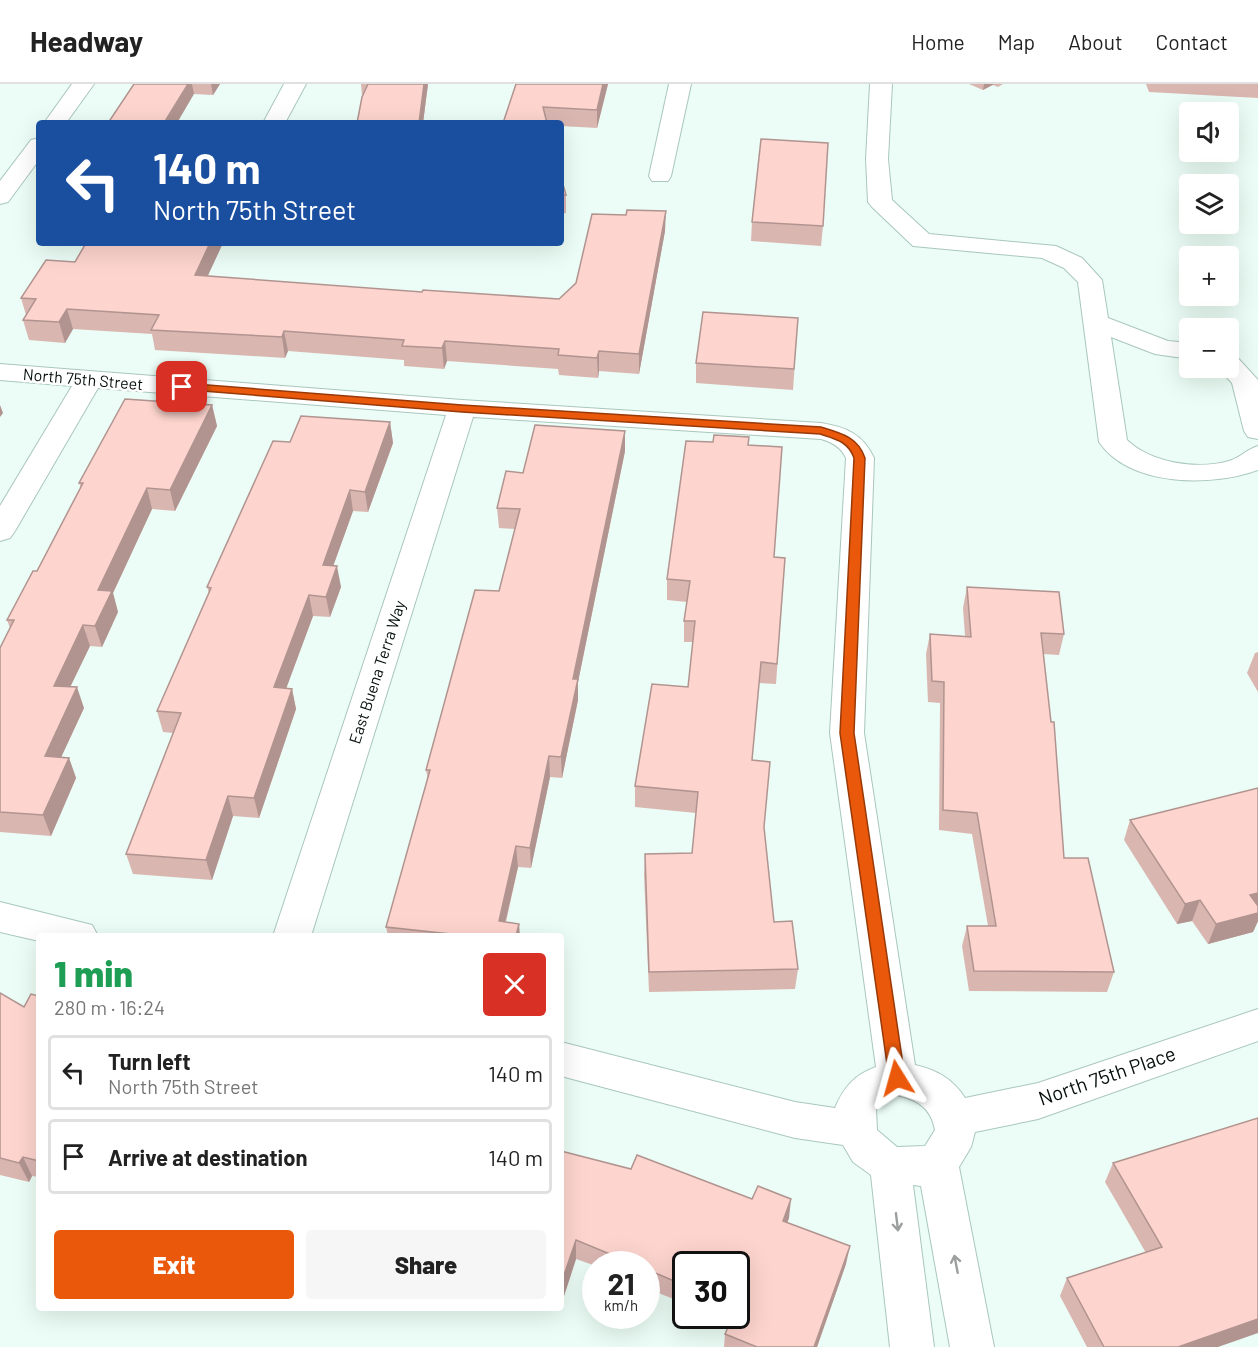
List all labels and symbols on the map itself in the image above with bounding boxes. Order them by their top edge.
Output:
pin [156,361,207,412]
street label: North 75th Street [22,364,144,393]
street label: East Buena Terra Way [344,597,409,746]
street label: North 75th Place [1035,1040,1178,1110]
position arrow [865,1046,929,1110]
one-way arrow [892,1212,903,1232]
speed limit sign: 30 [672,1251,750,1329]
one-way arrow [951,1255,962,1274]

